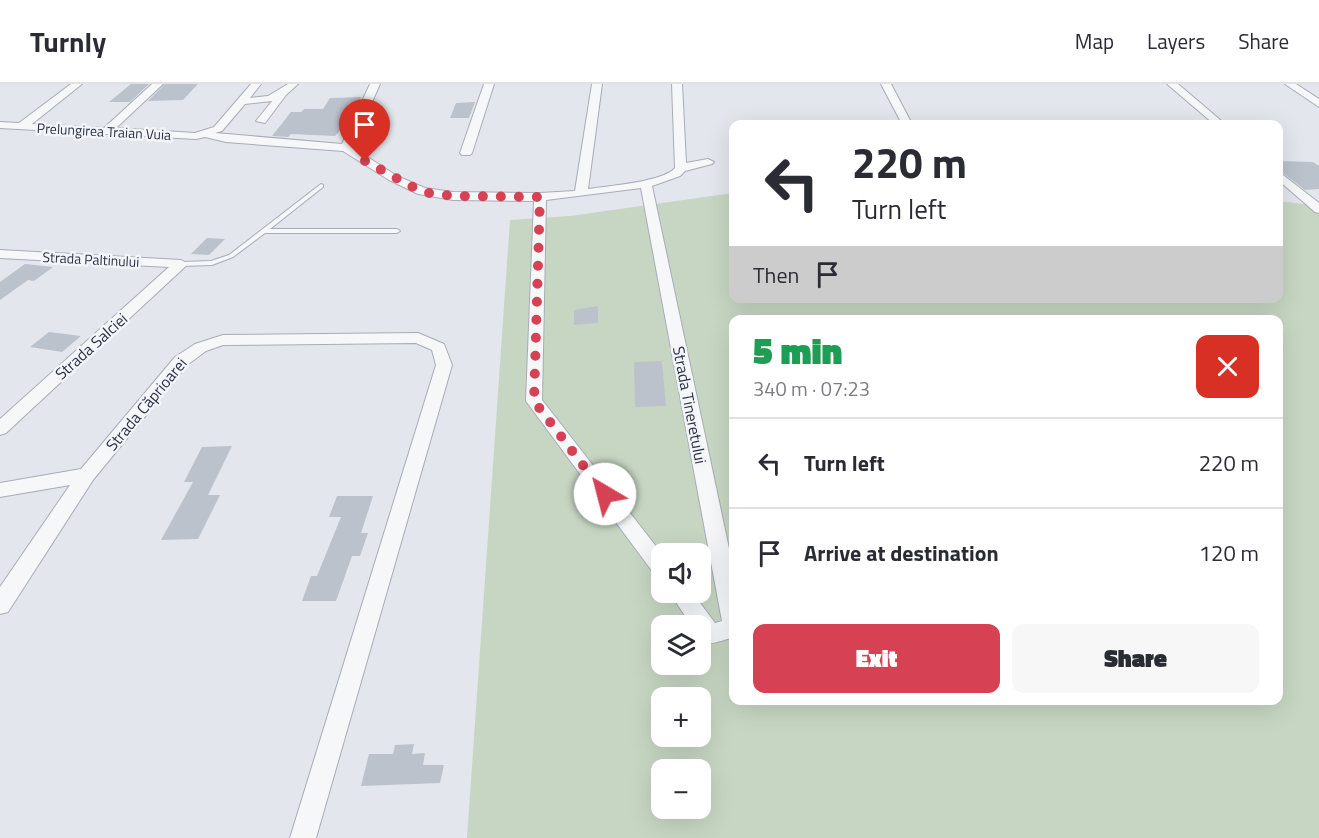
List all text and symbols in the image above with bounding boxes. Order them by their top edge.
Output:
text: Turnly [30,20,106,63]
text: Map [1075,25,1114,57]
text: Layers [1147,25,1205,57]
text: Share [1238,25,1289,57]
pin [339,99,390,161]
icon: arrive [348,108,381,141]
street label: Prelungirea Traian Vuia [36,117,172,145]
text: 220 m [852,130,967,194]
icon: left [753,144,831,222]
text: Turn left [852,188,946,229]
street label: Strada Paltinului [42,246,140,272]
text: Then [753,258,799,292]
icon: arrive [811,258,844,291]
street label: Strada Salciei [49,307,133,385]
text: 5 min [753,323,842,378]
button: close [1196,335,1259,398]
street label: Strada Tineretului [667,344,713,466]
street label: Strada Căprioarei [100,352,192,456]
text: 340 m · 07:23 [753,373,870,404]
text: Turn left [804,446,885,480]
text: 220 m [1199,446,1259,480]
icon: left [753,447,786,480]
position arrow [573,462,637,526]
text: Arrive at destination [804,536,999,570]
text: 120 m [1199,536,1259,570]
icon: arrive [753,537,786,570]
map controls [651,543,711,819]
button: sound [651,543,711,603]
button: layers [651,615,711,675]
button: Exit [753,624,1000,693]
button: Share [1012,624,1259,693]
button: + [651,687,711,747]
button: − [651,759,711,819]

